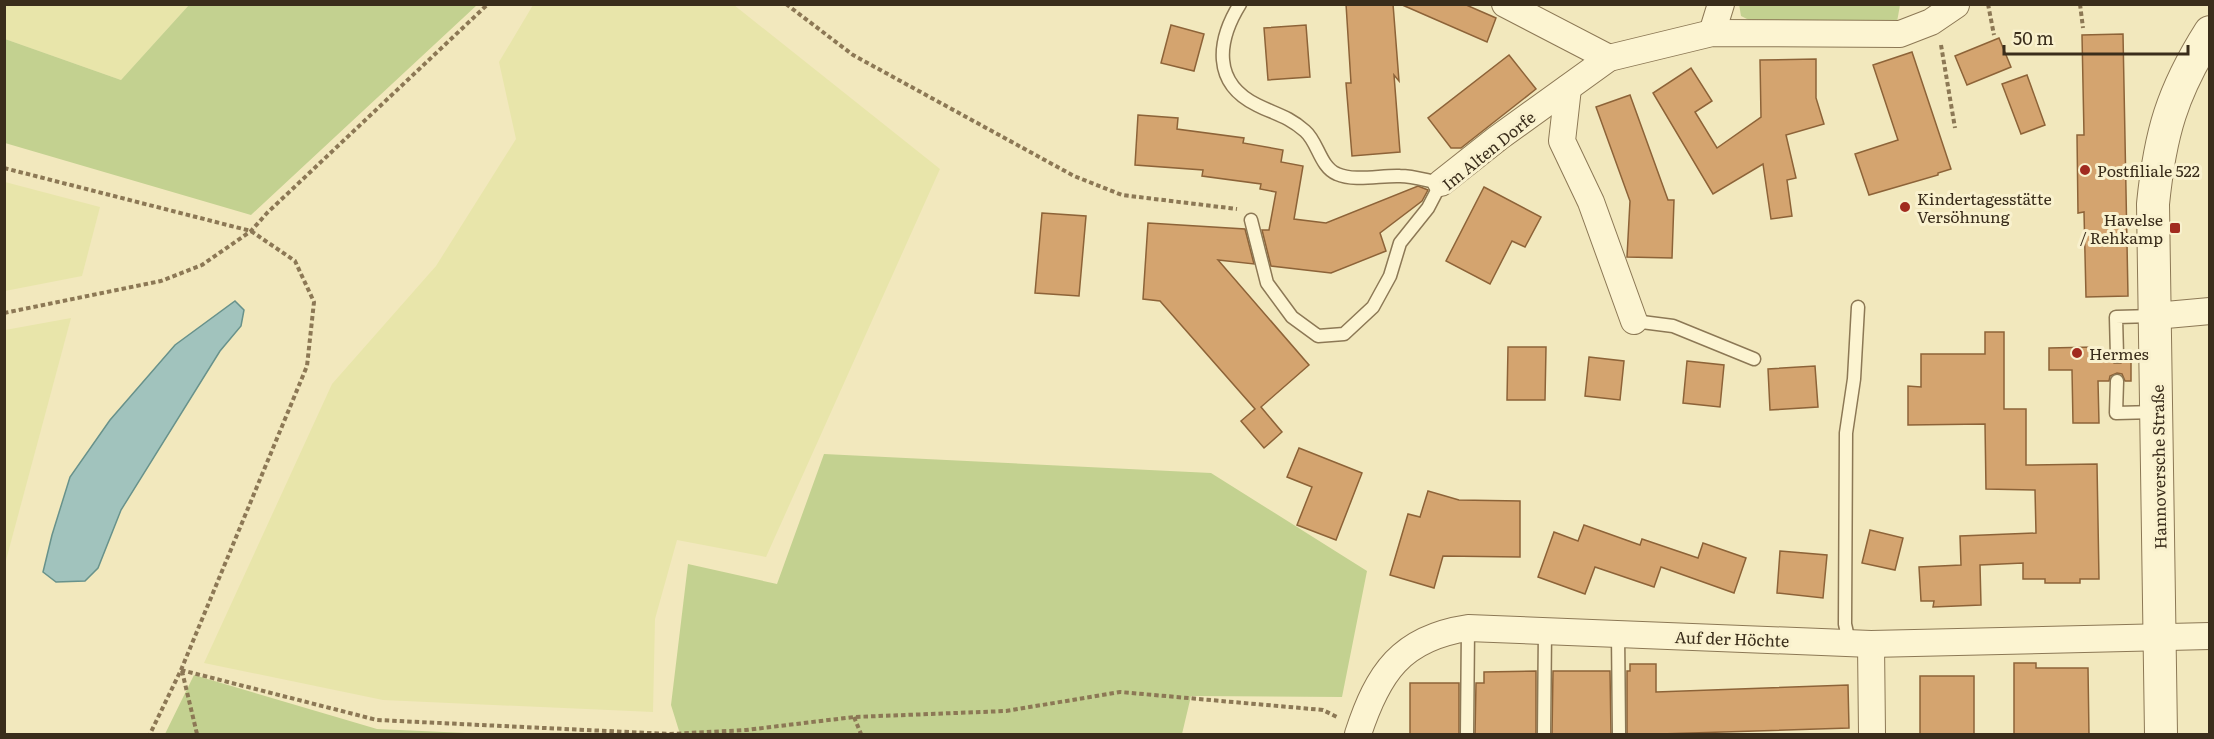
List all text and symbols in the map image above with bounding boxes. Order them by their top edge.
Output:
scale bar [2004,18,2188,56]
text: 50 m [2013,24,2054,51]
street label: Im Alten Dorfe [1436,105,1540,195]
place label: Postfiliale 522 [2097,158,2200,182]
marker: Postfiliale 522 [2078,163,2092,177]
place label: Kindertagesstätte Versöhnung [1917,186,2052,228]
marker: Kindertagesstätte Versöhnung [1898,200,1912,214]
place label: Havelse / Rehkamp [2080,207,2163,249]
marker: Havelse / Rehkamp [2168,221,2182,235]
place label: Hermes [2089,341,2149,365]
marker: Hermes [2070,346,2084,360]
street label: Hannoversche Straße [2145,384,2171,550]
street label: Auf der Höchte [1674,624,1790,652]

